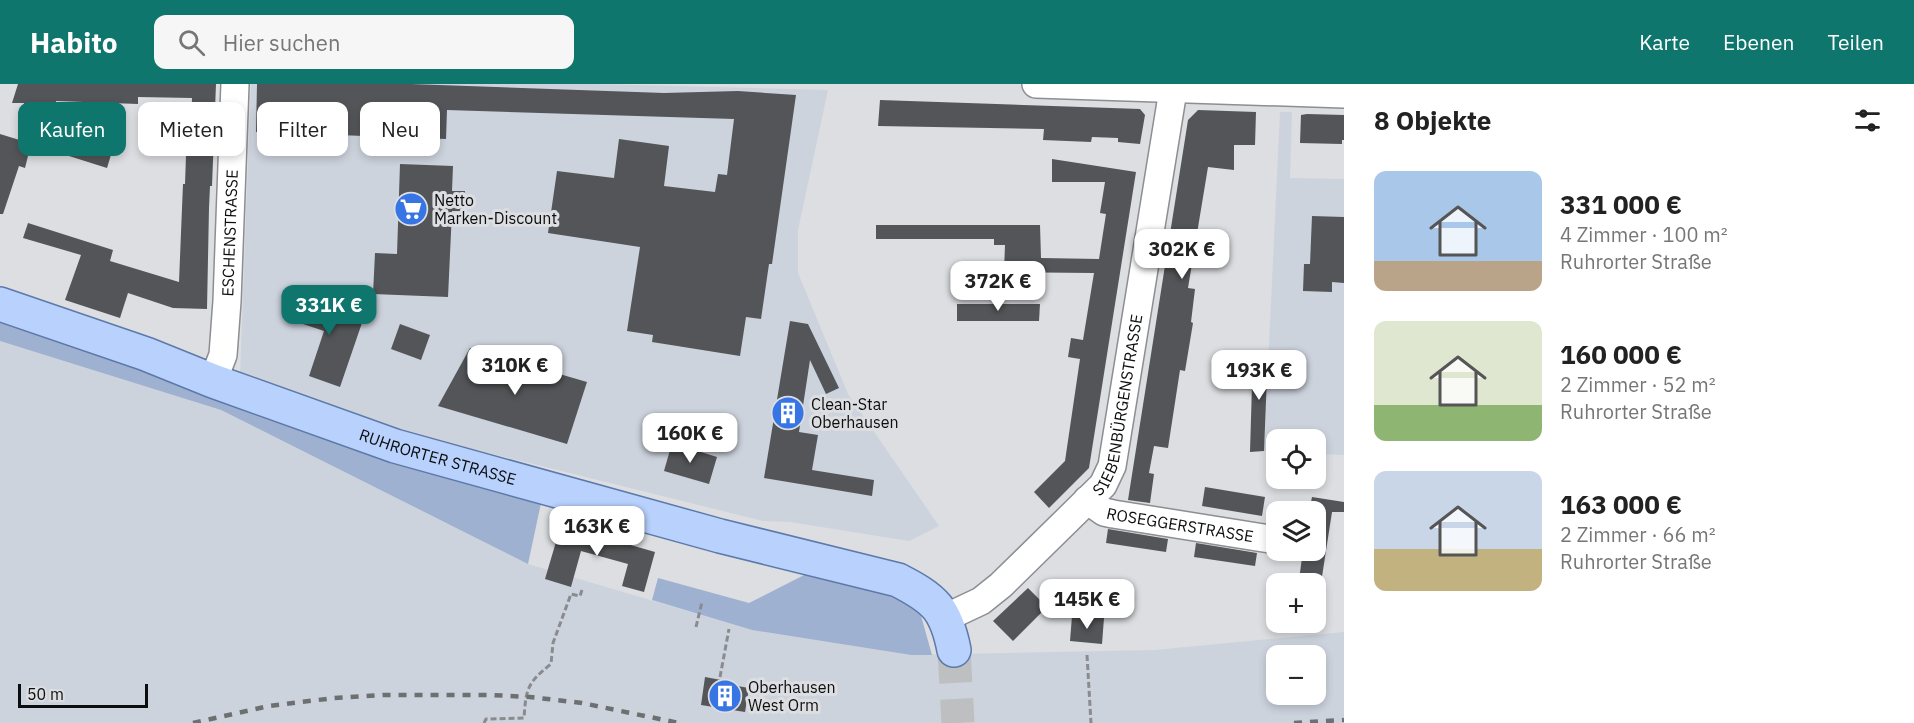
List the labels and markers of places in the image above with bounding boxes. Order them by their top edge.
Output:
place label: Netto Marken-Discount [434,190,557,228]
supermarket icon: Netto Marken-Discount [393,191,429,227]
pin: 302K € [1133,229,1231,280]
pin: 372K € [949,261,1047,312]
pin: 331K € [280,285,378,336]
pin: 310K € [466,345,564,396]
pin: 193K € [1210,350,1308,401]
place label: Clean-Star Oberhausen [811,394,899,432]
building icon: Clean-Star Oberhausen [770,395,806,431]
pin: 160K € [641,413,739,464]
pin: 163K € [548,506,646,557]
pin: 145K € [1038,579,1136,630]
place label: Oberhausen West Orm [748,677,836,715]
building icon: Oberhausen West Orm [707,678,743,714]

